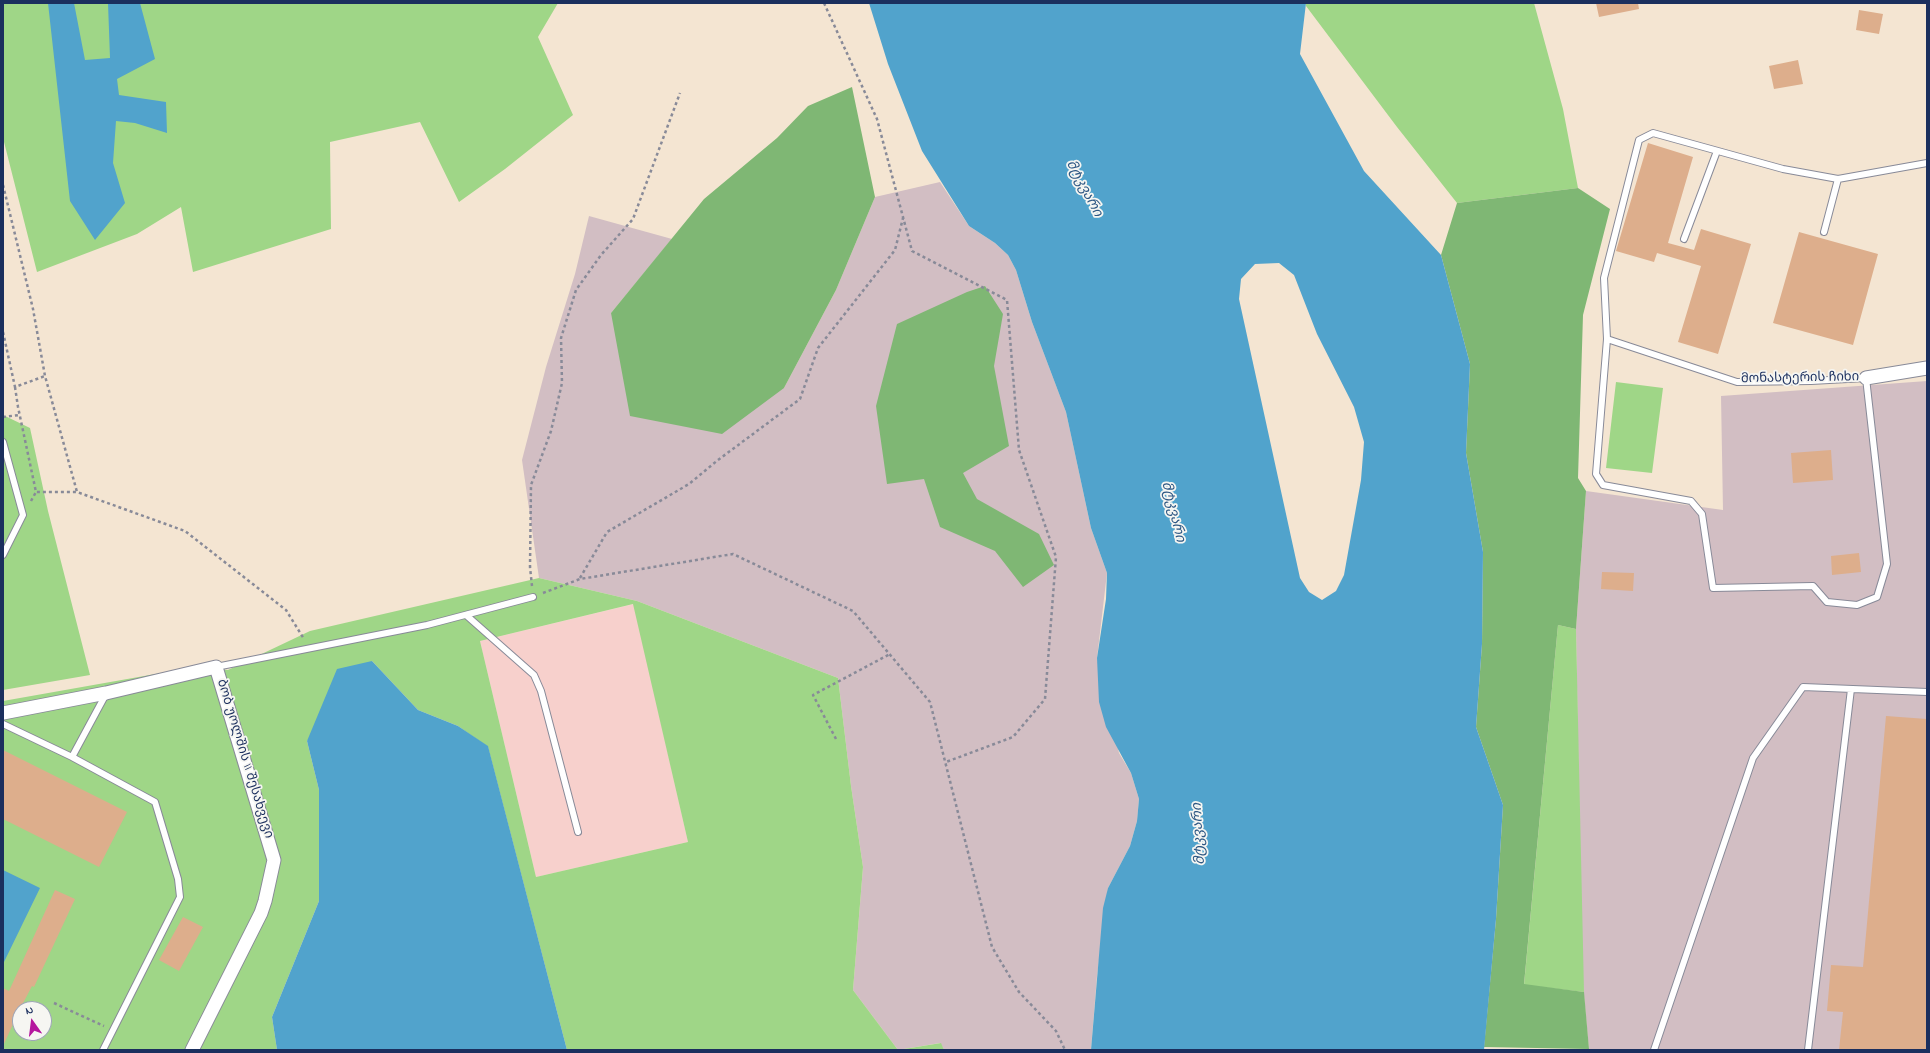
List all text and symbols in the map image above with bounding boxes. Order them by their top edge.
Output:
water label: მტკვარი [1061,158,1105,220]
street label: მონასტერის ჩიხი [1741,370,1859,388]
water label: მტკვარი [1156,480,1188,544]
street label: ბობ უოლშის II შესახვევი [212,678,276,840]
water label: მტკვარი [1190,803,1210,865]
north arrow [12,1001,52,1041]
text: N [24,1002,35,1019]

